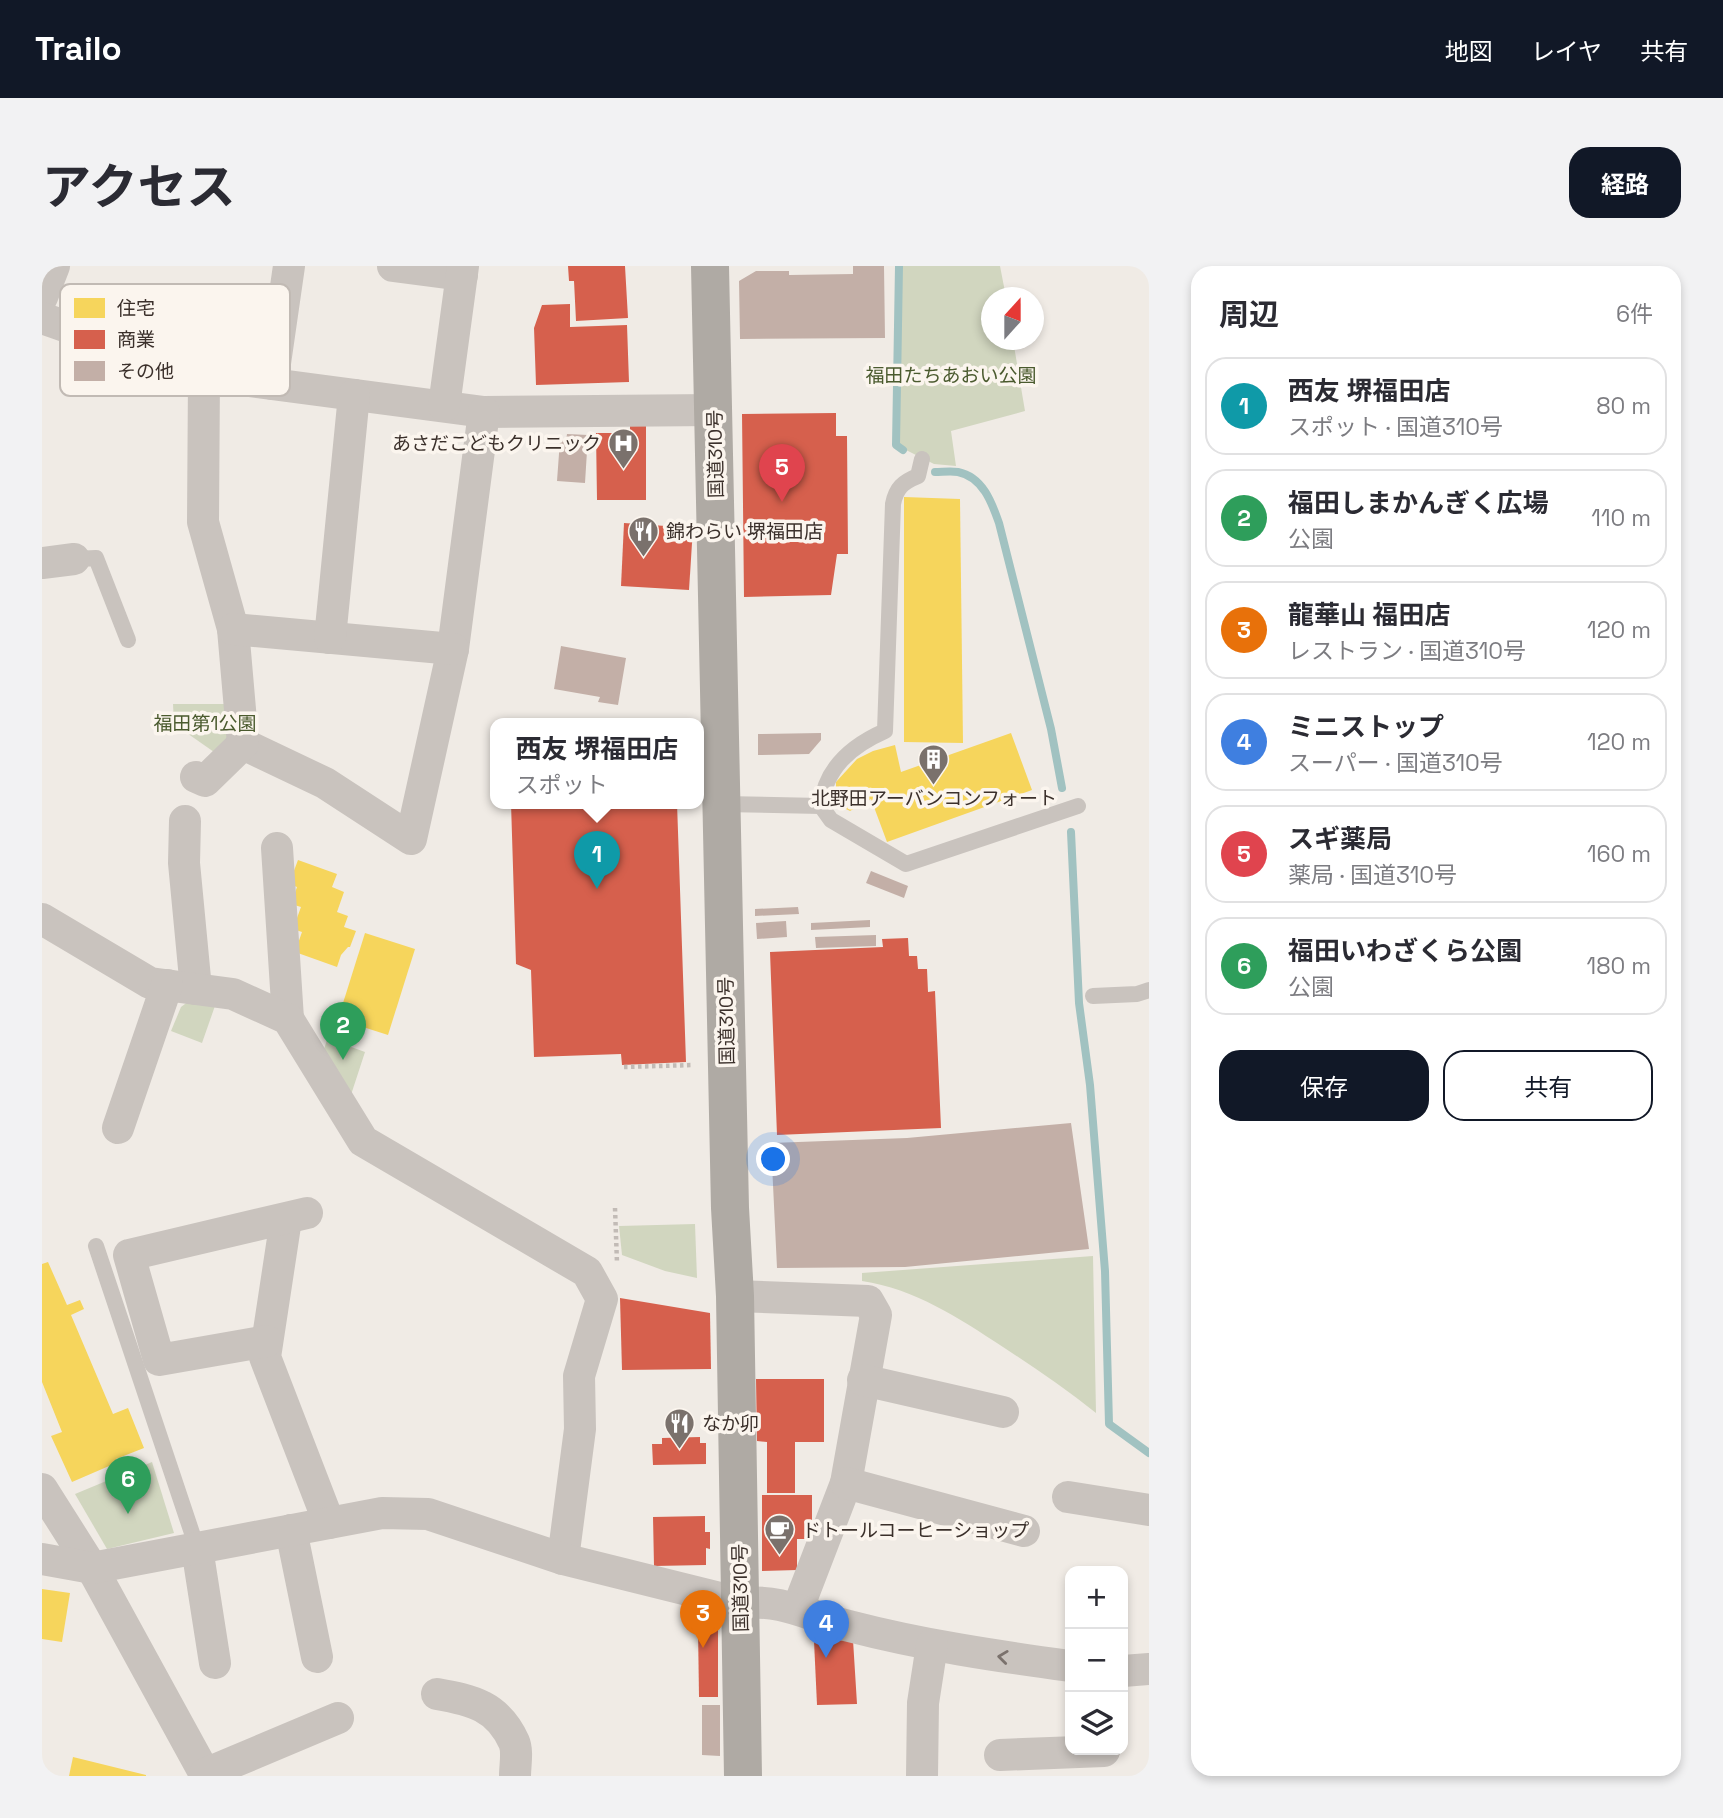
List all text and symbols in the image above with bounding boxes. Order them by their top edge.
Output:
text: Trailo [35,28,122,70]
text: 地図 [1445,36,1493,67]
text: レイヤ [1531,36,1602,67]
text: 共有 [1640,36,1688,67]
button: 経路 [1569,147,1681,218]
text: アクセス [42,156,236,218]
legend [60,284,290,396]
north arrow [981,287,1044,350]
text: 周辺 [1219,295,1279,334]
text: 住宅 [117,296,155,321]
text: 6件 [1616,299,1653,329]
text: 商業 [117,327,155,352]
text: その他 [117,359,174,384]
park label: 福田たちあおい公園 [865,363,1037,388]
text: 西友 堺福田店 [1288,374,1451,408]
text: 1 [1239,391,1249,421]
text: 80 m [1596,391,1651,421]
street label: 国道310号 [702,410,729,498]
text: スポット · 国道310号 [1288,412,1503,442]
hospital icon: あさだこどもクリニック [607,426,641,470]
place label: あさだこどもクリニック [392,431,601,456]
pin: 5 [759,444,805,502]
text: 福田しまかんぎく広場 [1288,486,1549,520]
text: 2 [1237,503,1251,533]
text: 110 m [1591,503,1651,533]
restaurant icon: 錦わらい 堺福田店 [626,514,660,558]
place label: 錦わらい 堺福田店 [666,519,823,544]
text: 公園 [1288,524,1334,554]
text: 龍華山 福田店 [1288,598,1451,632]
text: 3 [1237,615,1251,645]
text: 120 m [1587,615,1651,645]
text: レストラン · 国道310号 [1288,636,1526,666]
text: ミニストップ [1288,710,1444,744]
park label: 福田第1公園 [154,711,256,736]
popup [490,718,704,809]
text: 4 [1237,727,1251,757]
text: 120 m [1587,727,1651,757]
text: 西友 堺福田店 [516,732,678,766]
building icon: 北野田アーバンコンフォート [917,742,951,786]
text: スーパー · 国道310号 [1288,748,1503,778]
text: スポット [516,770,608,800]
place label: 北野田アーバンコンフォート [811,786,1057,811]
text: スギ薬局 [1288,822,1392,856]
pin: 1 [574,831,620,889]
text: 5 [1237,839,1251,869]
text: 160 m [1587,839,1651,869]
text: 薬局 · 国道310号 [1288,860,1457,890]
text: 福田いわざくら公園 [1288,934,1522,968]
text: 6 [1237,951,1251,981]
text: 180 m [1587,951,1651,981]
text: 公園 [1288,972,1334,1002]
street label: 国道310号 [713,977,740,1065]
pin: 2 [320,1002,366,1060]
button: 保存 [1219,1050,1429,1121]
button: 共有 [1443,1050,1653,1121]
your location [756,1142,790,1176]
restaurant icon: なか卯 [662,1406,696,1450]
place label: なか卯 [702,1411,759,1436]
pin: 6 [105,1456,151,1514]
cafe icon: ドトールコーヒーショップ [762,1513,796,1557]
place label: ドトールコーヒーショップ [802,1518,1029,1543]
street label: 国道310号 [727,1544,754,1632]
map controls [1065,1566,1128,1755]
button: + [1065,1566,1128,1629]
pin: 3 [680,1590,726,1648]
pin: 4 [803,1600,849,1658]
button: − [1065,1629,1128,1692]
one-way arrow [997,1650,1008,1665]
button: layers [1065,1692,1128,1755]

